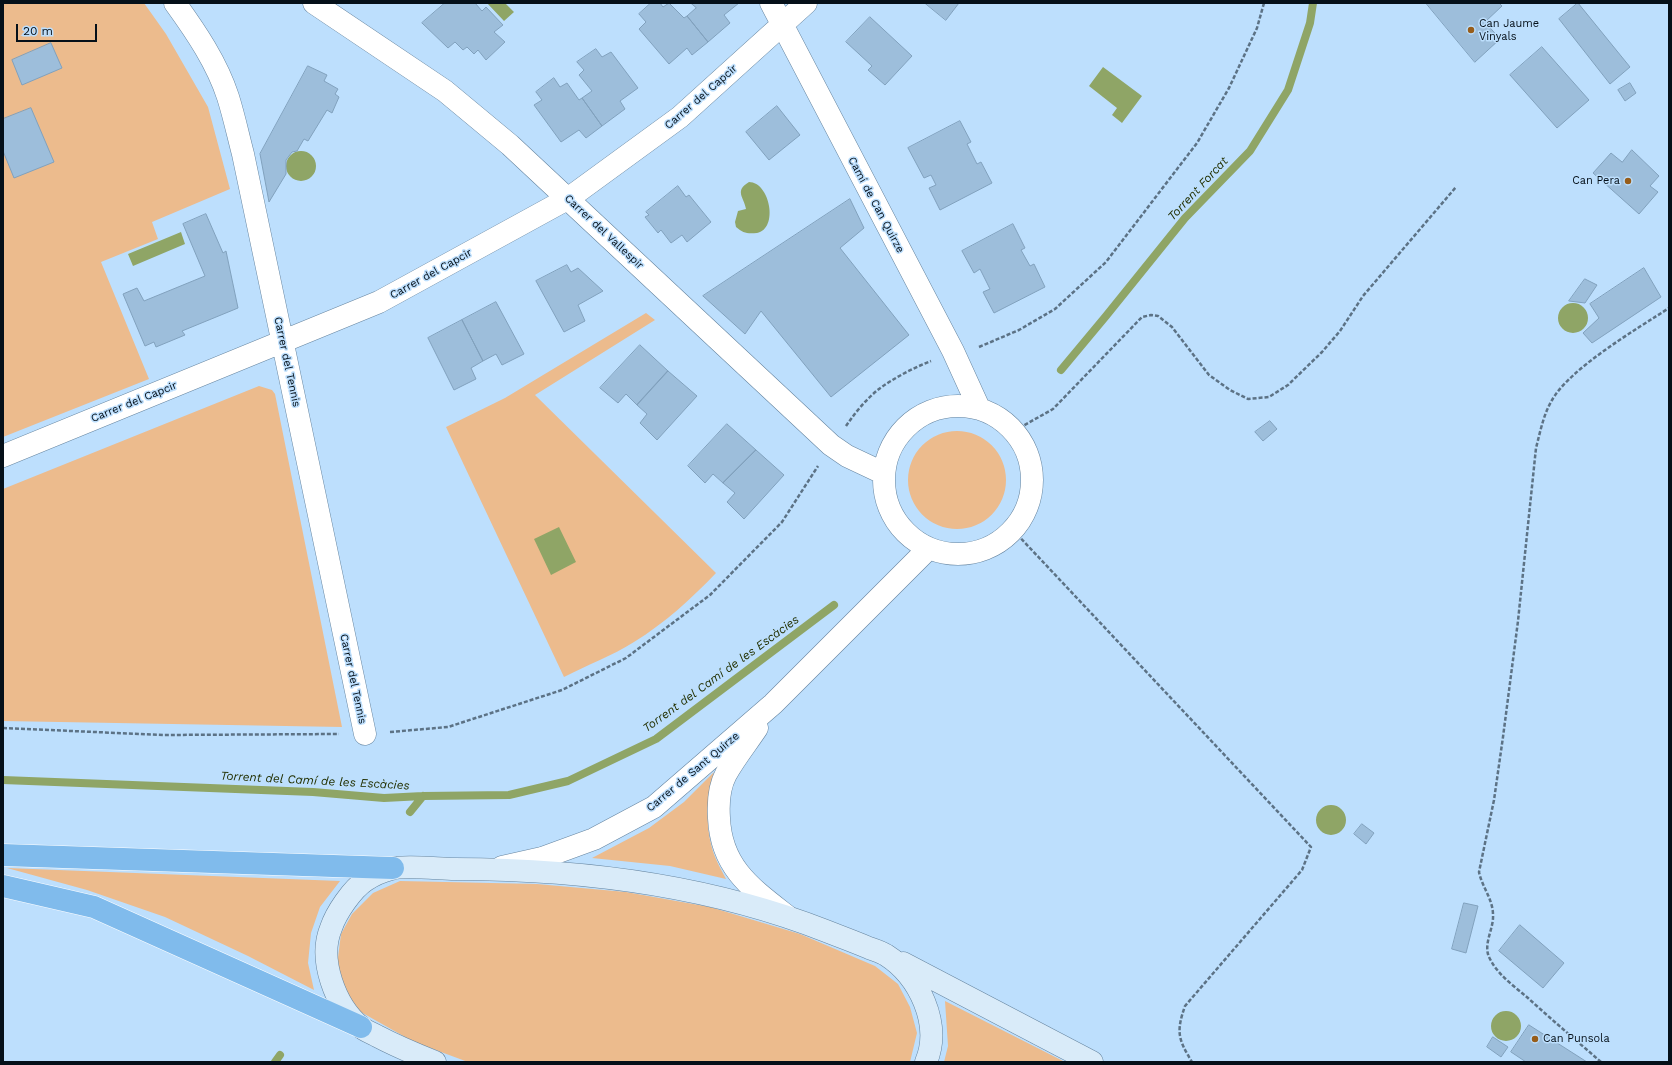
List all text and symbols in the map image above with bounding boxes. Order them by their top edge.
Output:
scale bar [18,16,99,42]
place label: Can Jaume Vinyals [1479,17,1539,43]
text: 20 m [23,24,53,38]
marker: Can Jaume Vinyals [1466,25,1476,35]
street label: Carrer del Capcir [662,62,740,132]
water label: Torrent Forcat [1165,154,1231,224]
street label: Camí de Can Quirze [845,155,907,255]
place label: Can Pera [1572,174,1620,188]
marker: Can Pera [1623,176,1633,186]
street label: Carrer del Vallespir [562,192,646,272]
street label: Carrer del Capcir [388,246,474,302]
street label: Carrer del Tennis [271,316,303,408]
street label: Carrer del Capcir [89,379,179,425]
water label: Torrent del Camí de les Escàcies [640,612,802,736]
street label: Carrer del Tennis [337,633,369,725]
street label: Carrer de Sant Quirze [644,729,742,815]
water label: Torrent del Camí de les Escàcies [220,769,410,793]
place label: Can Punsola [1543,1032,1610,1046]
marker: Can Punsola [1530,1034,1540,1044]

